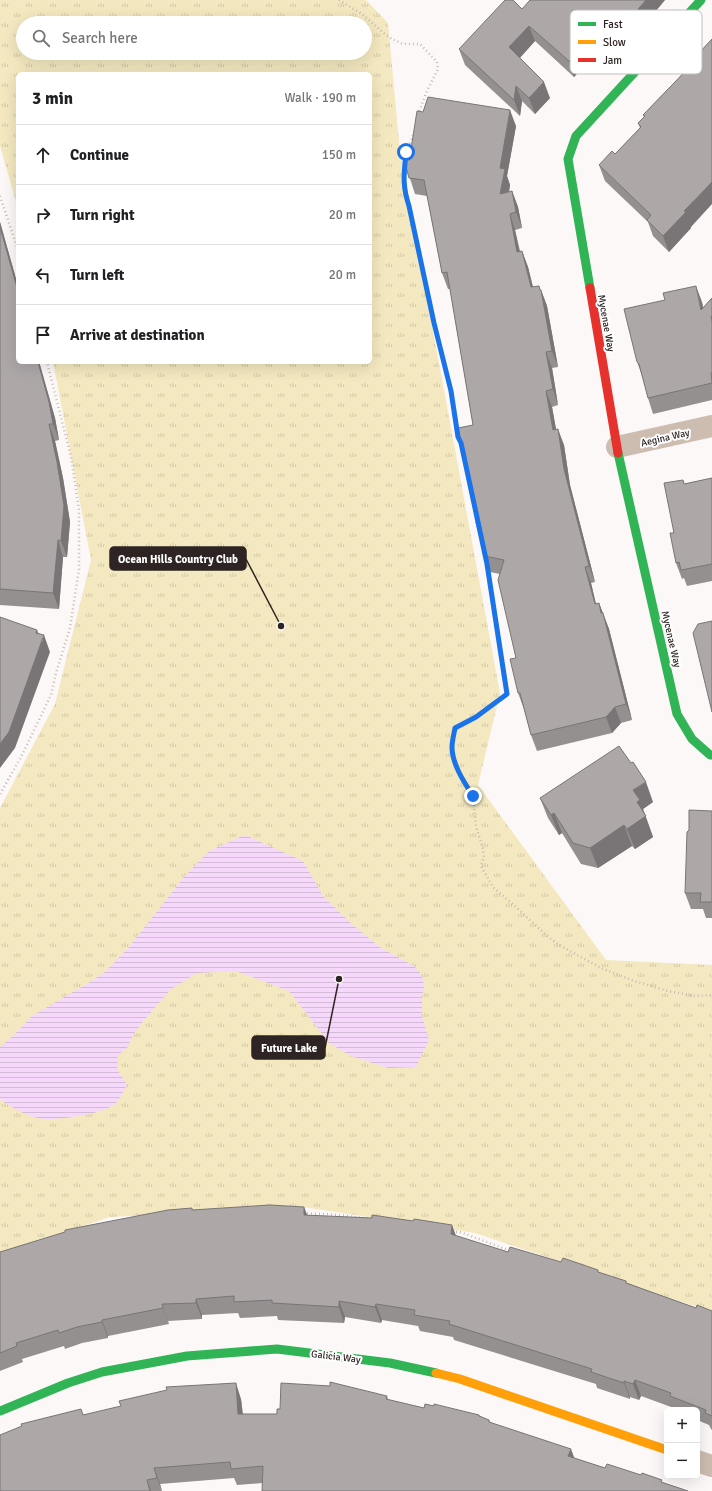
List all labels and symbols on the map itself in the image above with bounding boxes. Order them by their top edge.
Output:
legend [570,10,702,74]
text: Fast [603,18,623,31]
text: Slow [603,36,626,49]
text: Jam [603,54,622,67]
route start [397,143,415,161]
street label: Mycenae Way [595,294,617,353]
street label: Aegina Way [640,426,691,449]
callout: Ocean Hills Country Club [110,547,246,570]
text: Ocean Hills Country Club [118,553,238,566]
street label: Mycenae Way [659,610,683,669]
route end [464,787,482,805]
callout: Future Lake [252,1036,325,1059]
text: Future Lake [261,1042,318,1055]
street label: Galicia Way [311,1348,362,1366]

